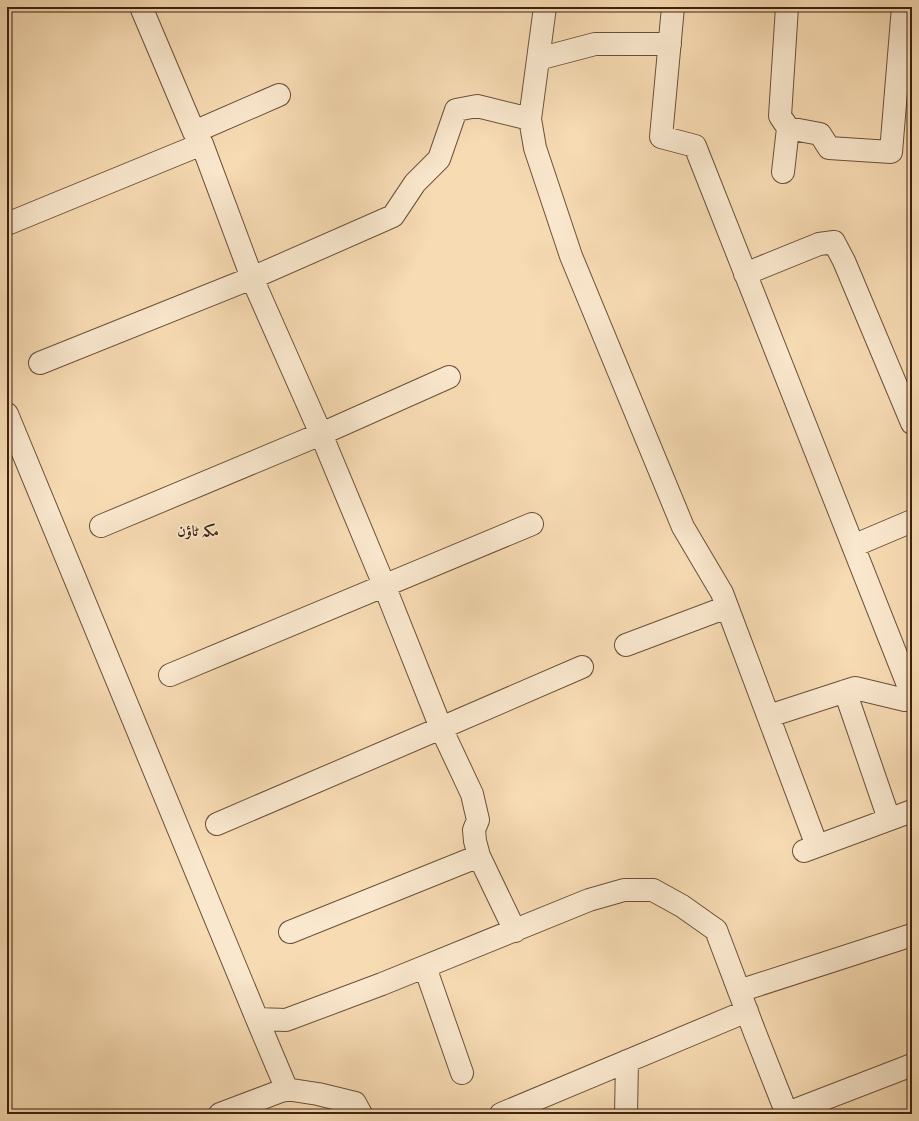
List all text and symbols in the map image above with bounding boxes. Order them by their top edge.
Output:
district label: مکہ ٹاؤن [177,522,219,543]

